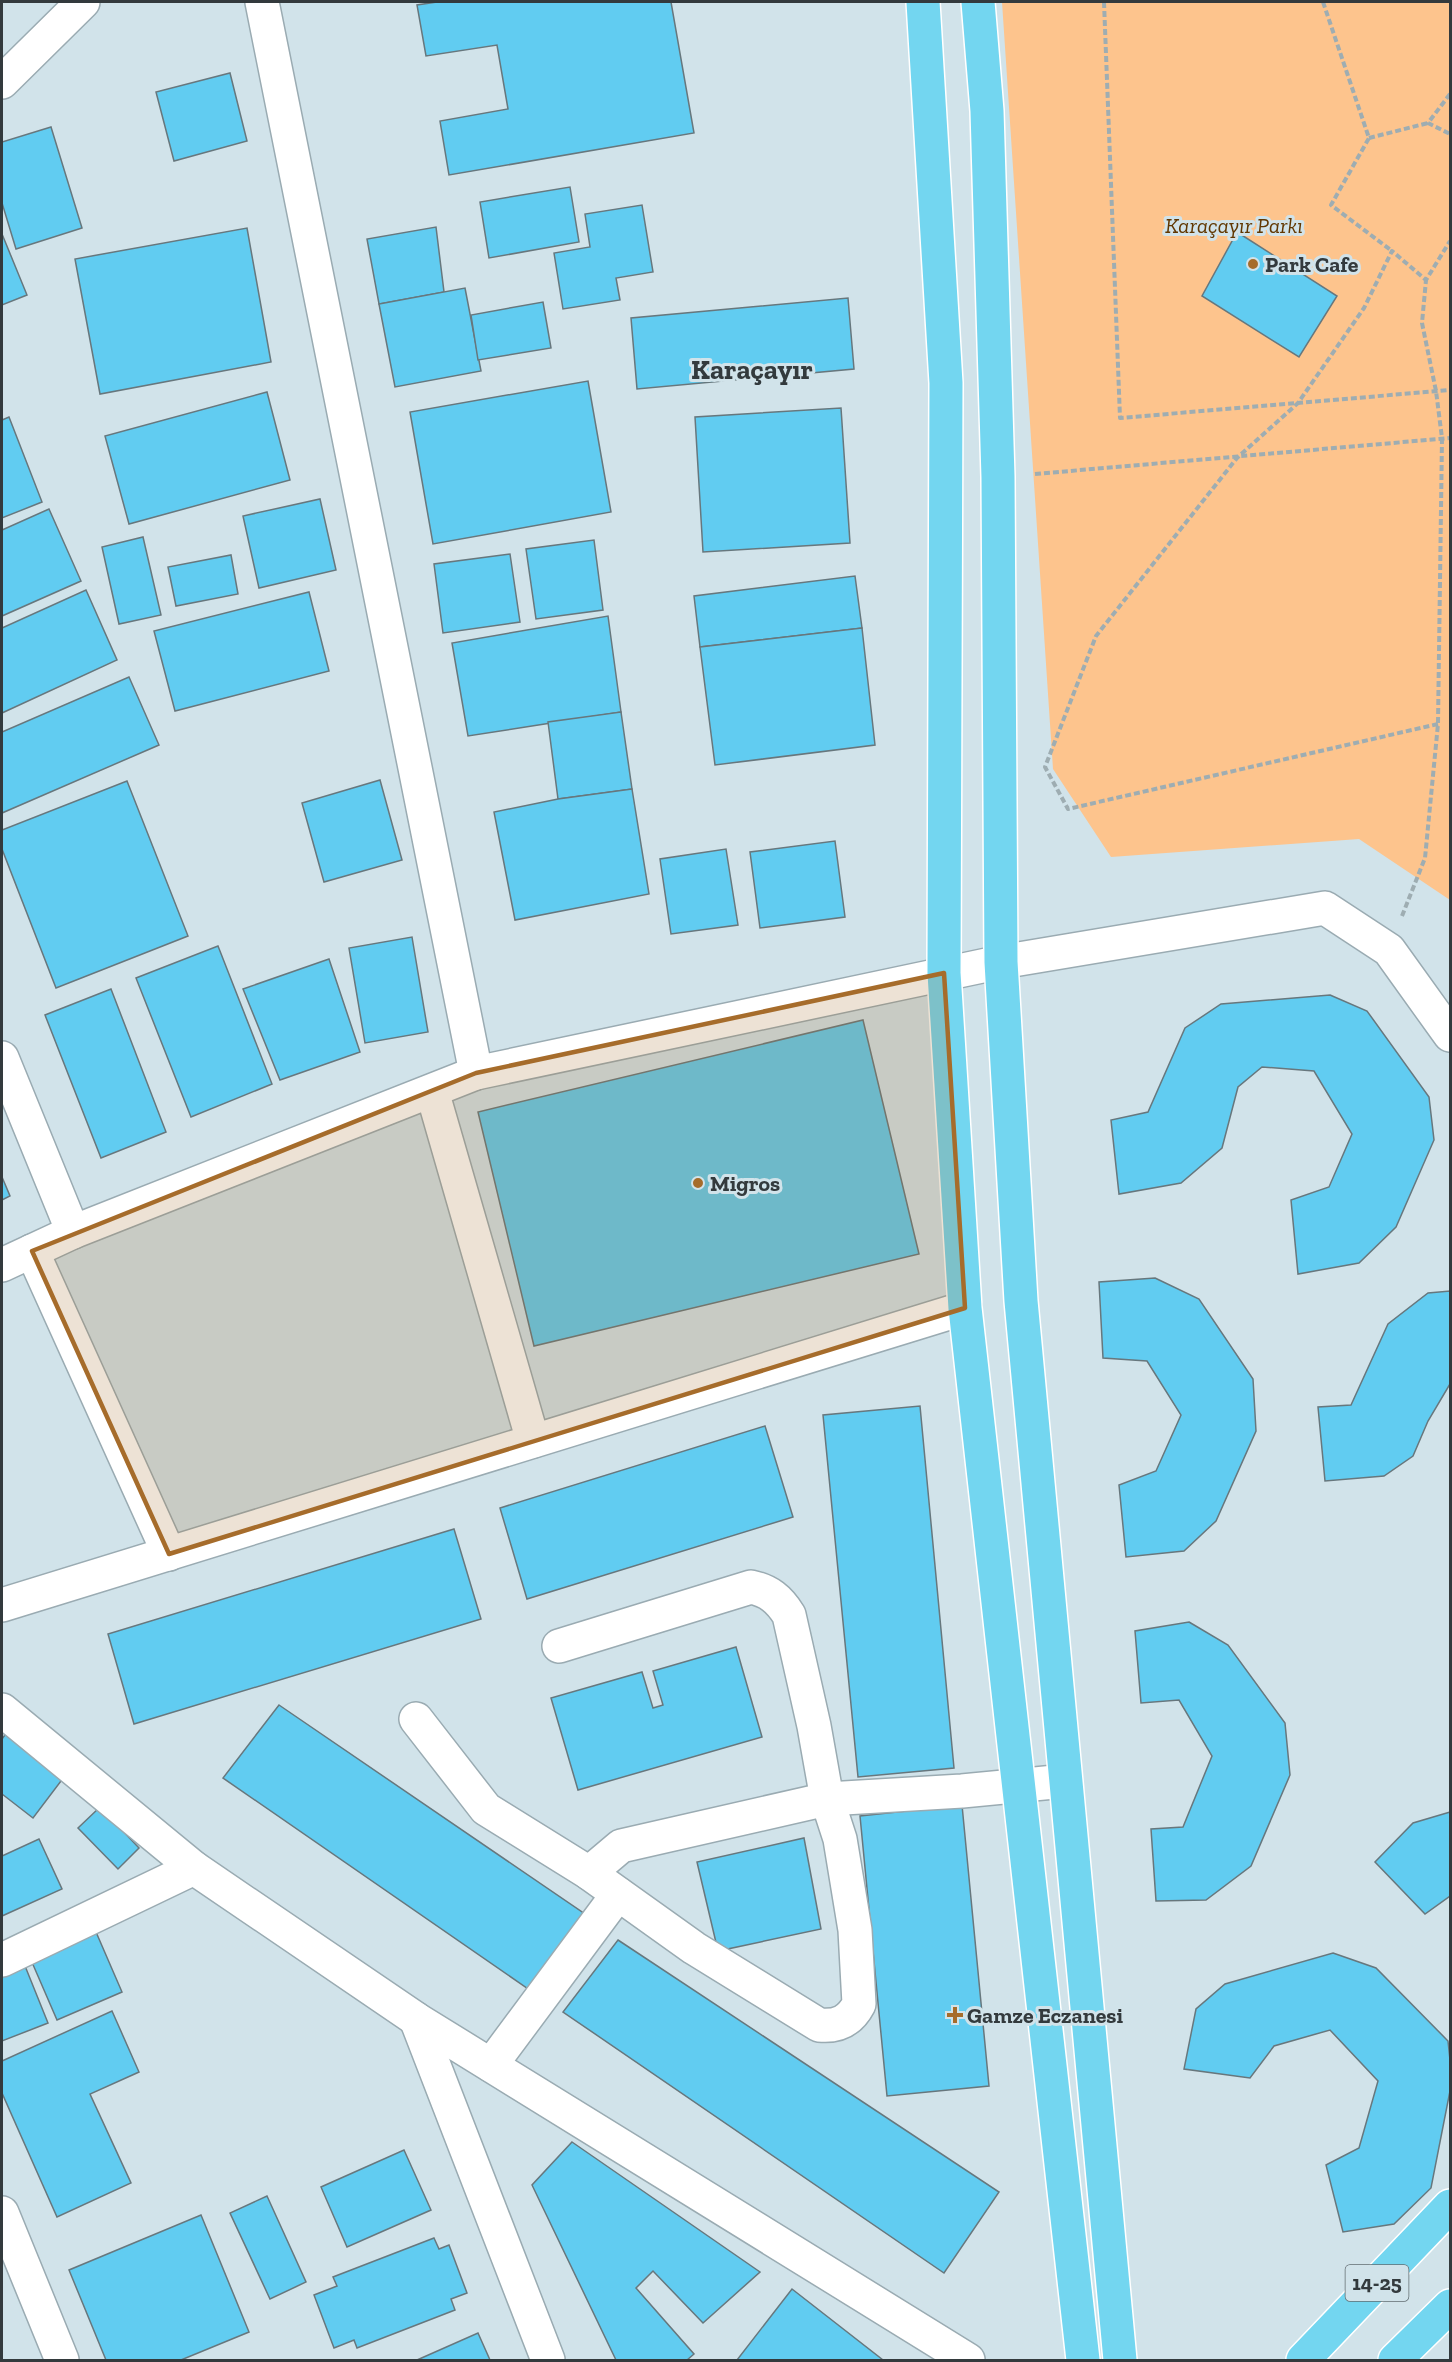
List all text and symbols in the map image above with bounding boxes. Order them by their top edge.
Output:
park label: Karaçayır Parkı [1165,212,1303,239]
place label: Park Cafe [1265,251,1359,278]
marker: Park Cafe [1246,257,1260,271]
district label: Karaçayır [691,353,813,386]
place label: Migros [710,1170,780,1197]
marker: Migros [691,1176,705,1190]
place label: Gamze Eczanesi [967,2002,1123,2029]
marker: Gamze Eczanesi [948,2008,962,2022]
road number: 14-25 [1346,2265,1408,2301]

